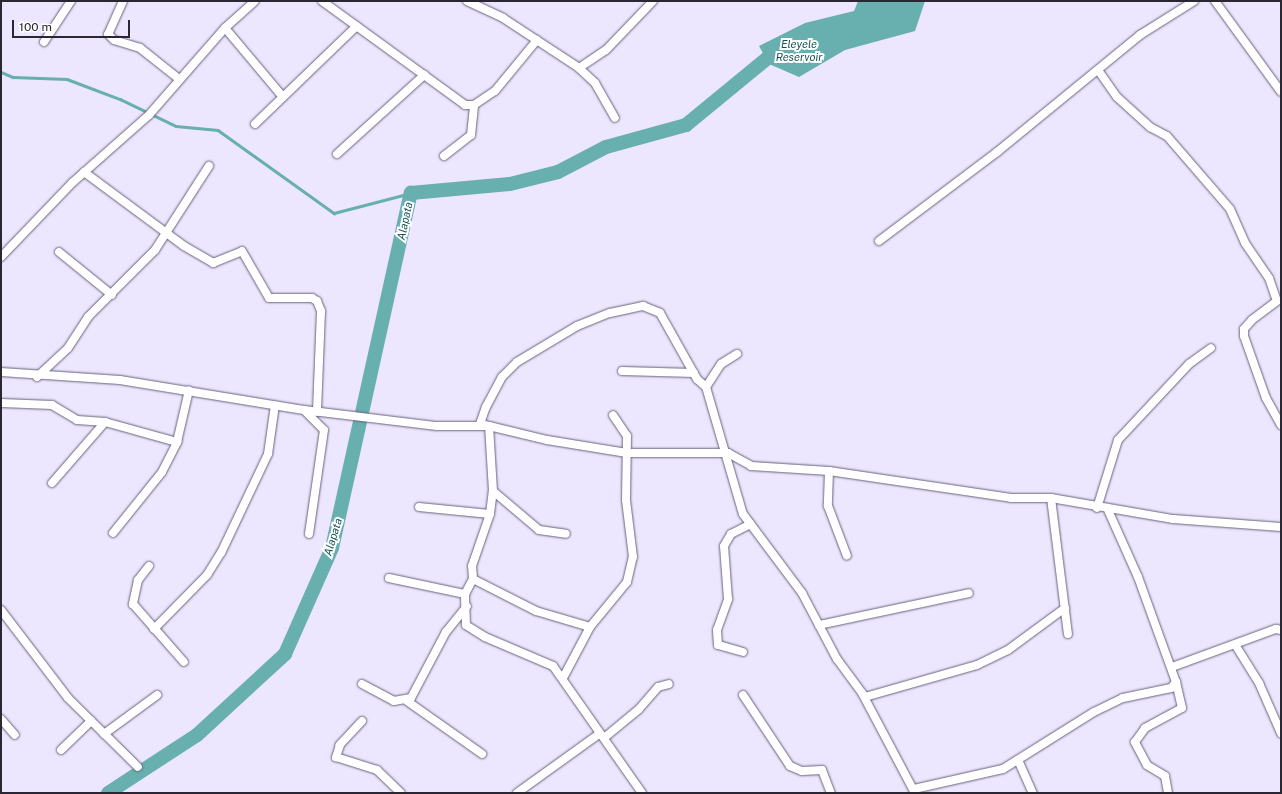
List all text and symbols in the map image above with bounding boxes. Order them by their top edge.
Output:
scale bar [14,12,132,38]
text: 100 m [19,20,52,34]
water label: Eleyele Reservoir [776,38,822,64]
water label: Alapata [395,201,415,241]
water label: Alapata [321,517,345,557]

